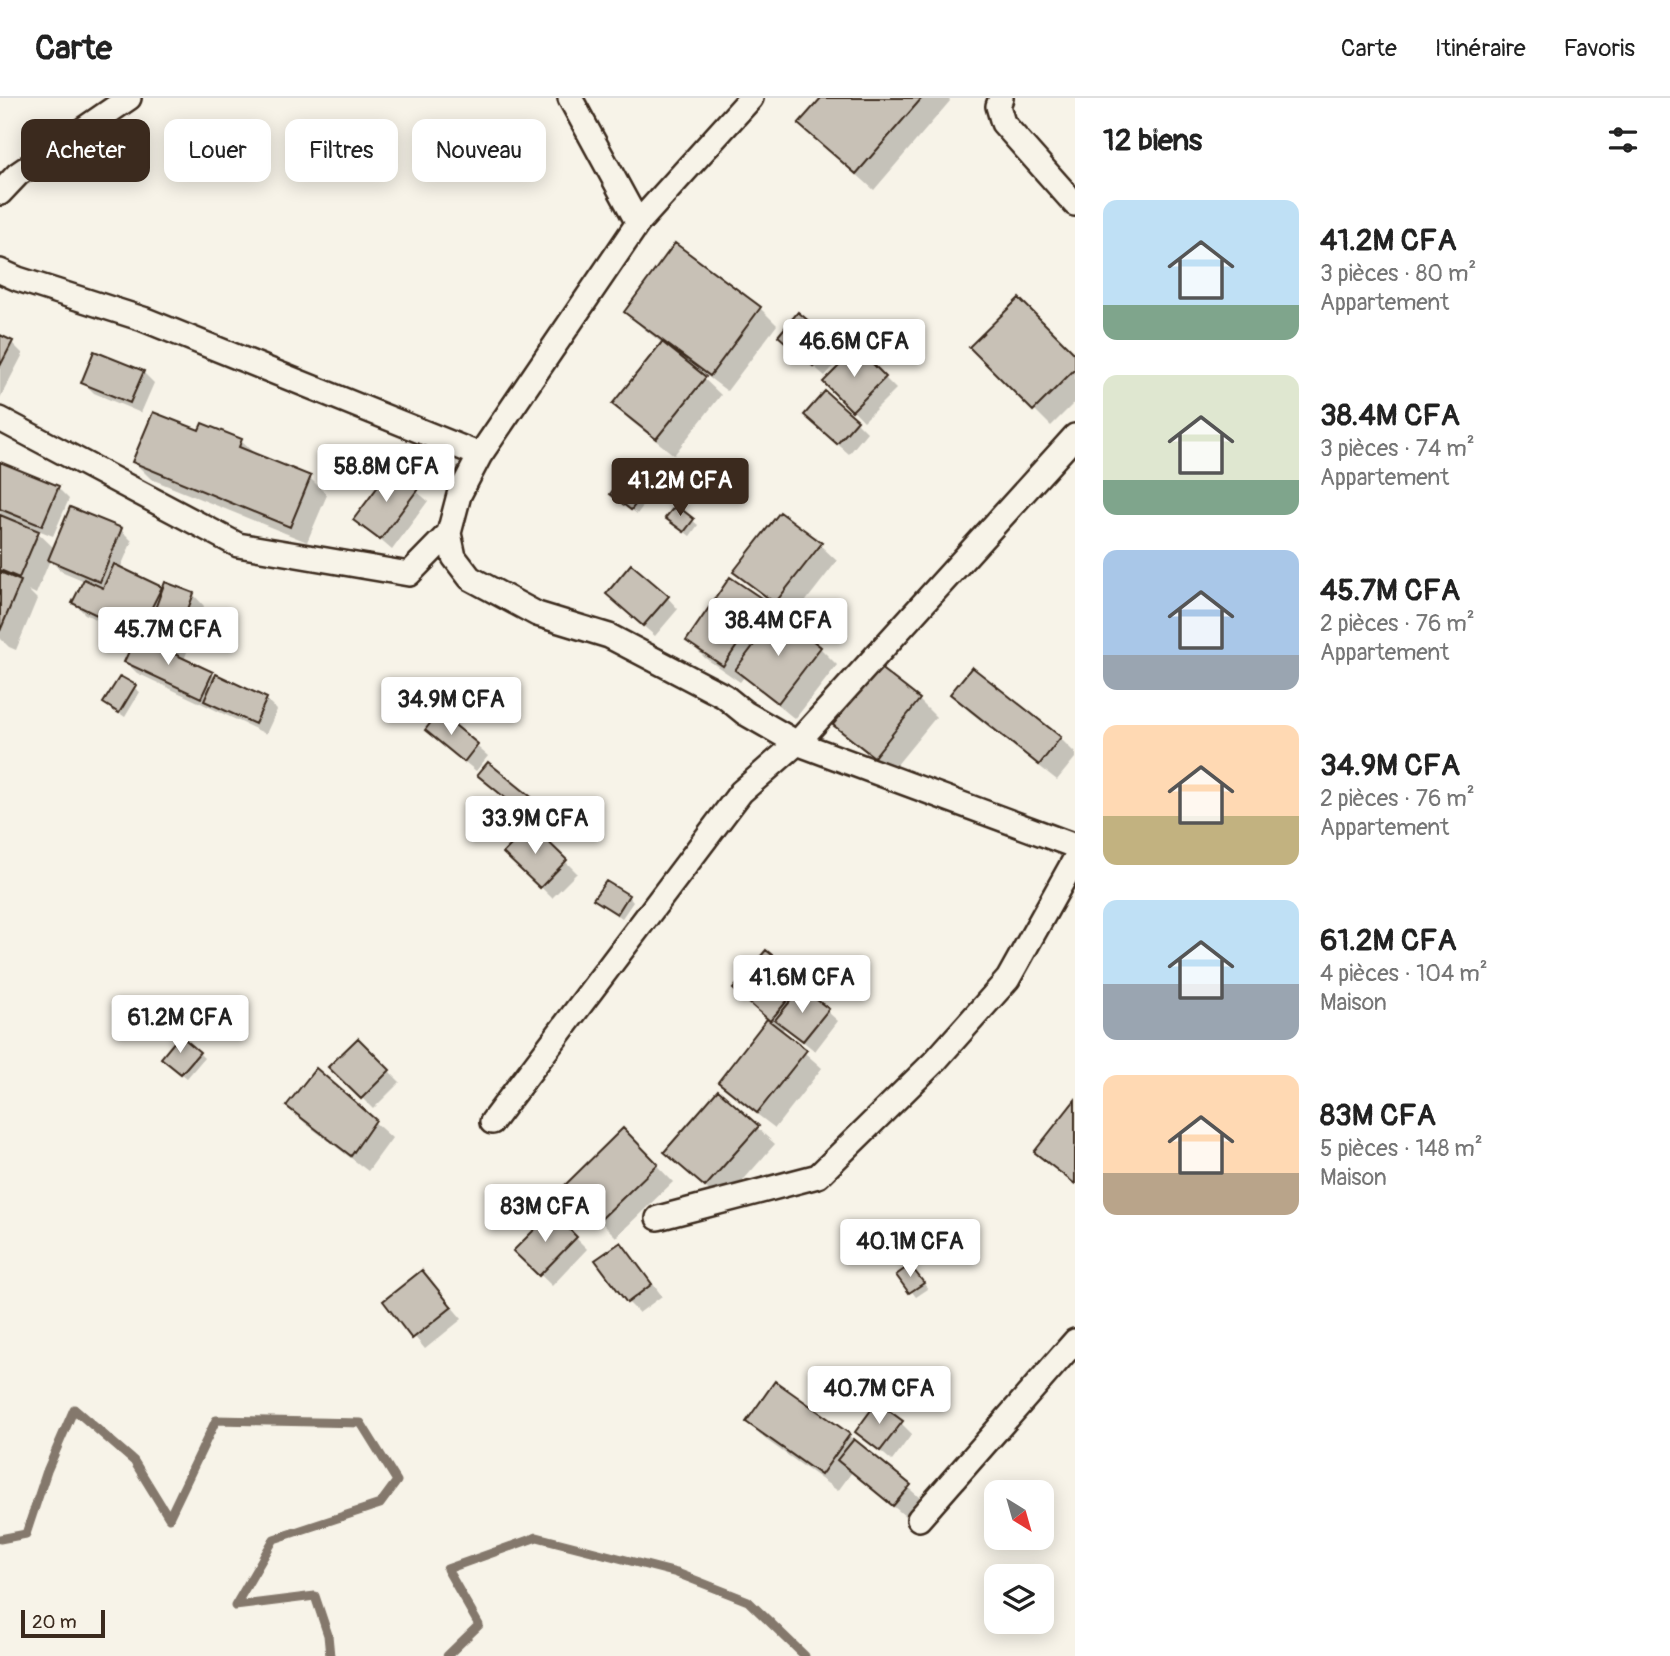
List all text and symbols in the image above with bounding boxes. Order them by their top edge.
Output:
text: Carte [35,28,112,69]
text: Carte [1341,34,1397,63]
text: Itinéraire [1435,34,1526,63]
text: Favoris [1564,34,1635,63]
chip: Acheter [21,119,150,182]
chip: Louer [164,119,271,182]
chip: Filtres [285,119,398,182]
chip: Nouveau [412,119,546,182]
icon: filters [1604,121,1642,159]
text: 12 biens [1103,122,1202,159]
text: 41.2M CFA [1320,222,1457,259]
icon: home [1159,228,1243,312]
text: 3 pièces · 80 m² [1320,259,1476,288]
text: Appartement [1320,288,1449,317]
pin: 46.6M CFA [774,320,934,379]
text: 46.6M CFA [799,327,909,356]
text: 38.4M CFA [1320,397,1460,434]
icon: home [1159,403,1243,487]
text: 3 pièces · 74 m² [1320,434,1475,463]
pin: 58.8M CFA [306,444,466,504]
text: 58.8M CFA [333,452,439,481]
pin: 41.2M CFA [600,458,760,518]
text: Appartement [1320,463,1449,492]
text: 41.2M CFA [628,466,732,495]
text: 45.7M CFA [1320,572,1460,609]
icon: home [1159,578,1243,662]
pin: 38.4M CFA [698,598,858,658]
text: 38.4M CFA [724,606,832,635]
pin: 45.7M CFA [88,608,248,667]
text: 2 pièces · 76 m² [1320,609,1475,638]
text: 45.7M CFA [114,615,222,644]
text: Appartement [1320,638,1449,667]
pin: 34.9M CFA [371,678,531,737]
text: 34.9M CFA [397,685,505,714]
text: 34.9M CFA [1320,747,1460,784]
icon: home [1159,753,1243,837]
text: 2 pièces · 76 m² [1320,784,1475,813]
pin: 33.9M CFA [455,796,615,856]
text: 33.9M CFA [481,804,589,833]
text: Appartement [1320,813,1449,842]
text: 61.2M CFA [1320,922,1457,959]
icon: home [1159,928,1243,1012]
pin: 41.6M CFA [722,956,882,1015]
text: 4 pièces · 104 m² [1320,959,1488,988]
text: 41.6M CFA [749,963,855,992]
text: Maison [1320,988,1387,1017]
pin: 61.2M CFA [100,996,260,1055]
text: 61.2M CFA [128,1003,232,1032]
text: 83M CFA [1320,1097,1436,1134]
icon: home [1159,1103,1243,1187]
text: 5 pièces · 148 m² [1320,1134,1483,1163]
text: Maison [1320,1163,1387,1192]
pin: 83M CFA [480,1184,610,1244]
text: 83M CFA [501,1192,589,1221]
pin: 40.1M CFA [830,1220,990,1279]
text: 40.1M CFA [856,1227,964,1256]
pin: 40.7M CFA [799,1366,959,1426]
text: 40.7M CFA [824,1374,934,1403]
north arrow [984,1480,1054,1550]
map controls [984,1480,1054,1634]
button: layers [984,1564,1054,1634]
scale bar [21,1607,105,1639]
text: 20 m [32,1610,77,1634]

